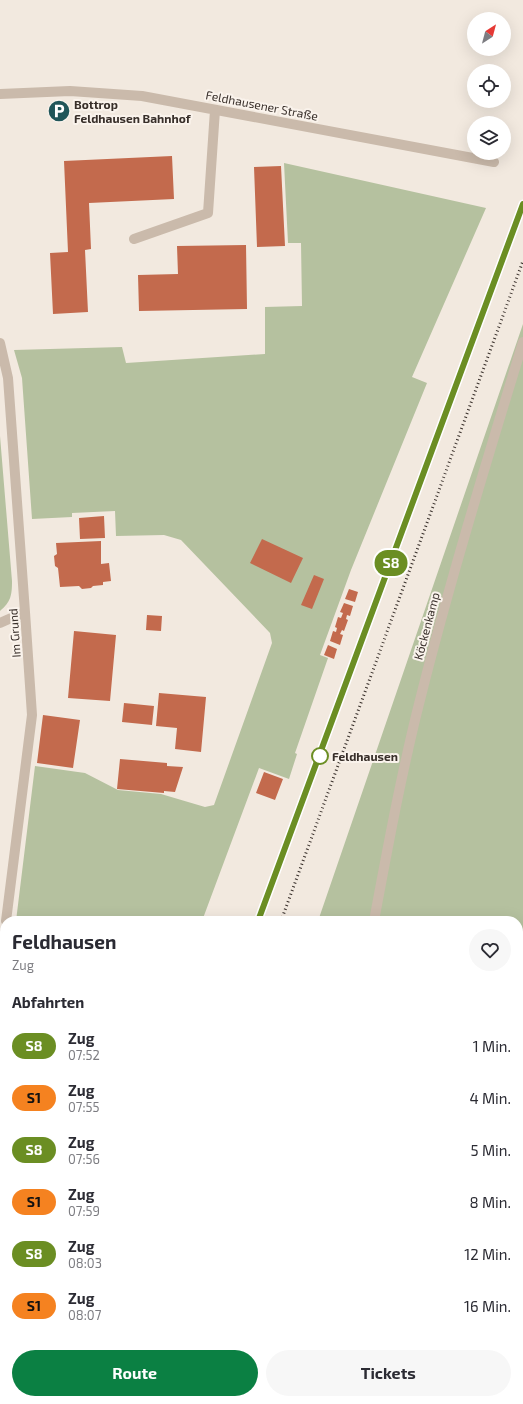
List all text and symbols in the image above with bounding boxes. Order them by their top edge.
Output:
north arrow [467,12,511,56]
map controls [467,12,511,160]
button: locate [467,64,511,108]
street label: Feldhausener Straße [205,87,319,123]
place label: Bottrop Feldhausen Bahnhof [74,97,192,125]
parking icon: Bottrop Feldhausen Bahnhof [46,98,72,124]
button: layers [467,116,511,160]
line badge: S8 [373,550,409,576]
text: S8 [383,554,399,571]
street label: Köckenkamp [410,591,442,661]
street label: Im Grund [5,608,23,658]
marker: Feldhausen [311,747,329,765]
place label: Feldhausen [332,749,398,763]
button: heart [469,929,511,971]
text: Feldhausen [12,930,116,953]
text: Zug [12,957,34,973]
text: Abfahrten [12,993,84,1011]
text: Zug [68,1029,94,1047]
text: S8 [26,1037,42,1054]
text: 1 Min. [473,1037,511,1055]
text: 07:52 [68,1047,100,1063]
text: Zug [68,1081,94,1099]
text: S1 [27,1089,41,1106]
text: 4 Min. [469,1089,511,1107]
text: 07:55 [68,1099,100,1115]
text: Zug [68,1133,94,1151]
text: S8 [26,1141,42,1158]
text: 5 Min. [471,1141,511,1159]
text: 07:56 [68,1151,100,1167]
text: Zug [68,1185,94,1203]
text: S1 [27,1193,41,1210]
text: 8 Min. [470,1193,511,1211]
text: 07:59 [68,1203,100,1219]
text: Zug [68,1237,94,1255]
text: S8 [26,1245,42,1262]
text: 12 Min. [464,1245,511,1263]
text: 08:03 [68,1255,102,1271]
text: Zug [68,1289,94,1307]
text: S1 [27,1297,41,1314]
text: 16 Min. [464,1297,511,1315]
text: 08:07 [68,1307,101,1323]
button: Route [12,1350,258,1396]
button: Tickets [266,1350,511,1396]

